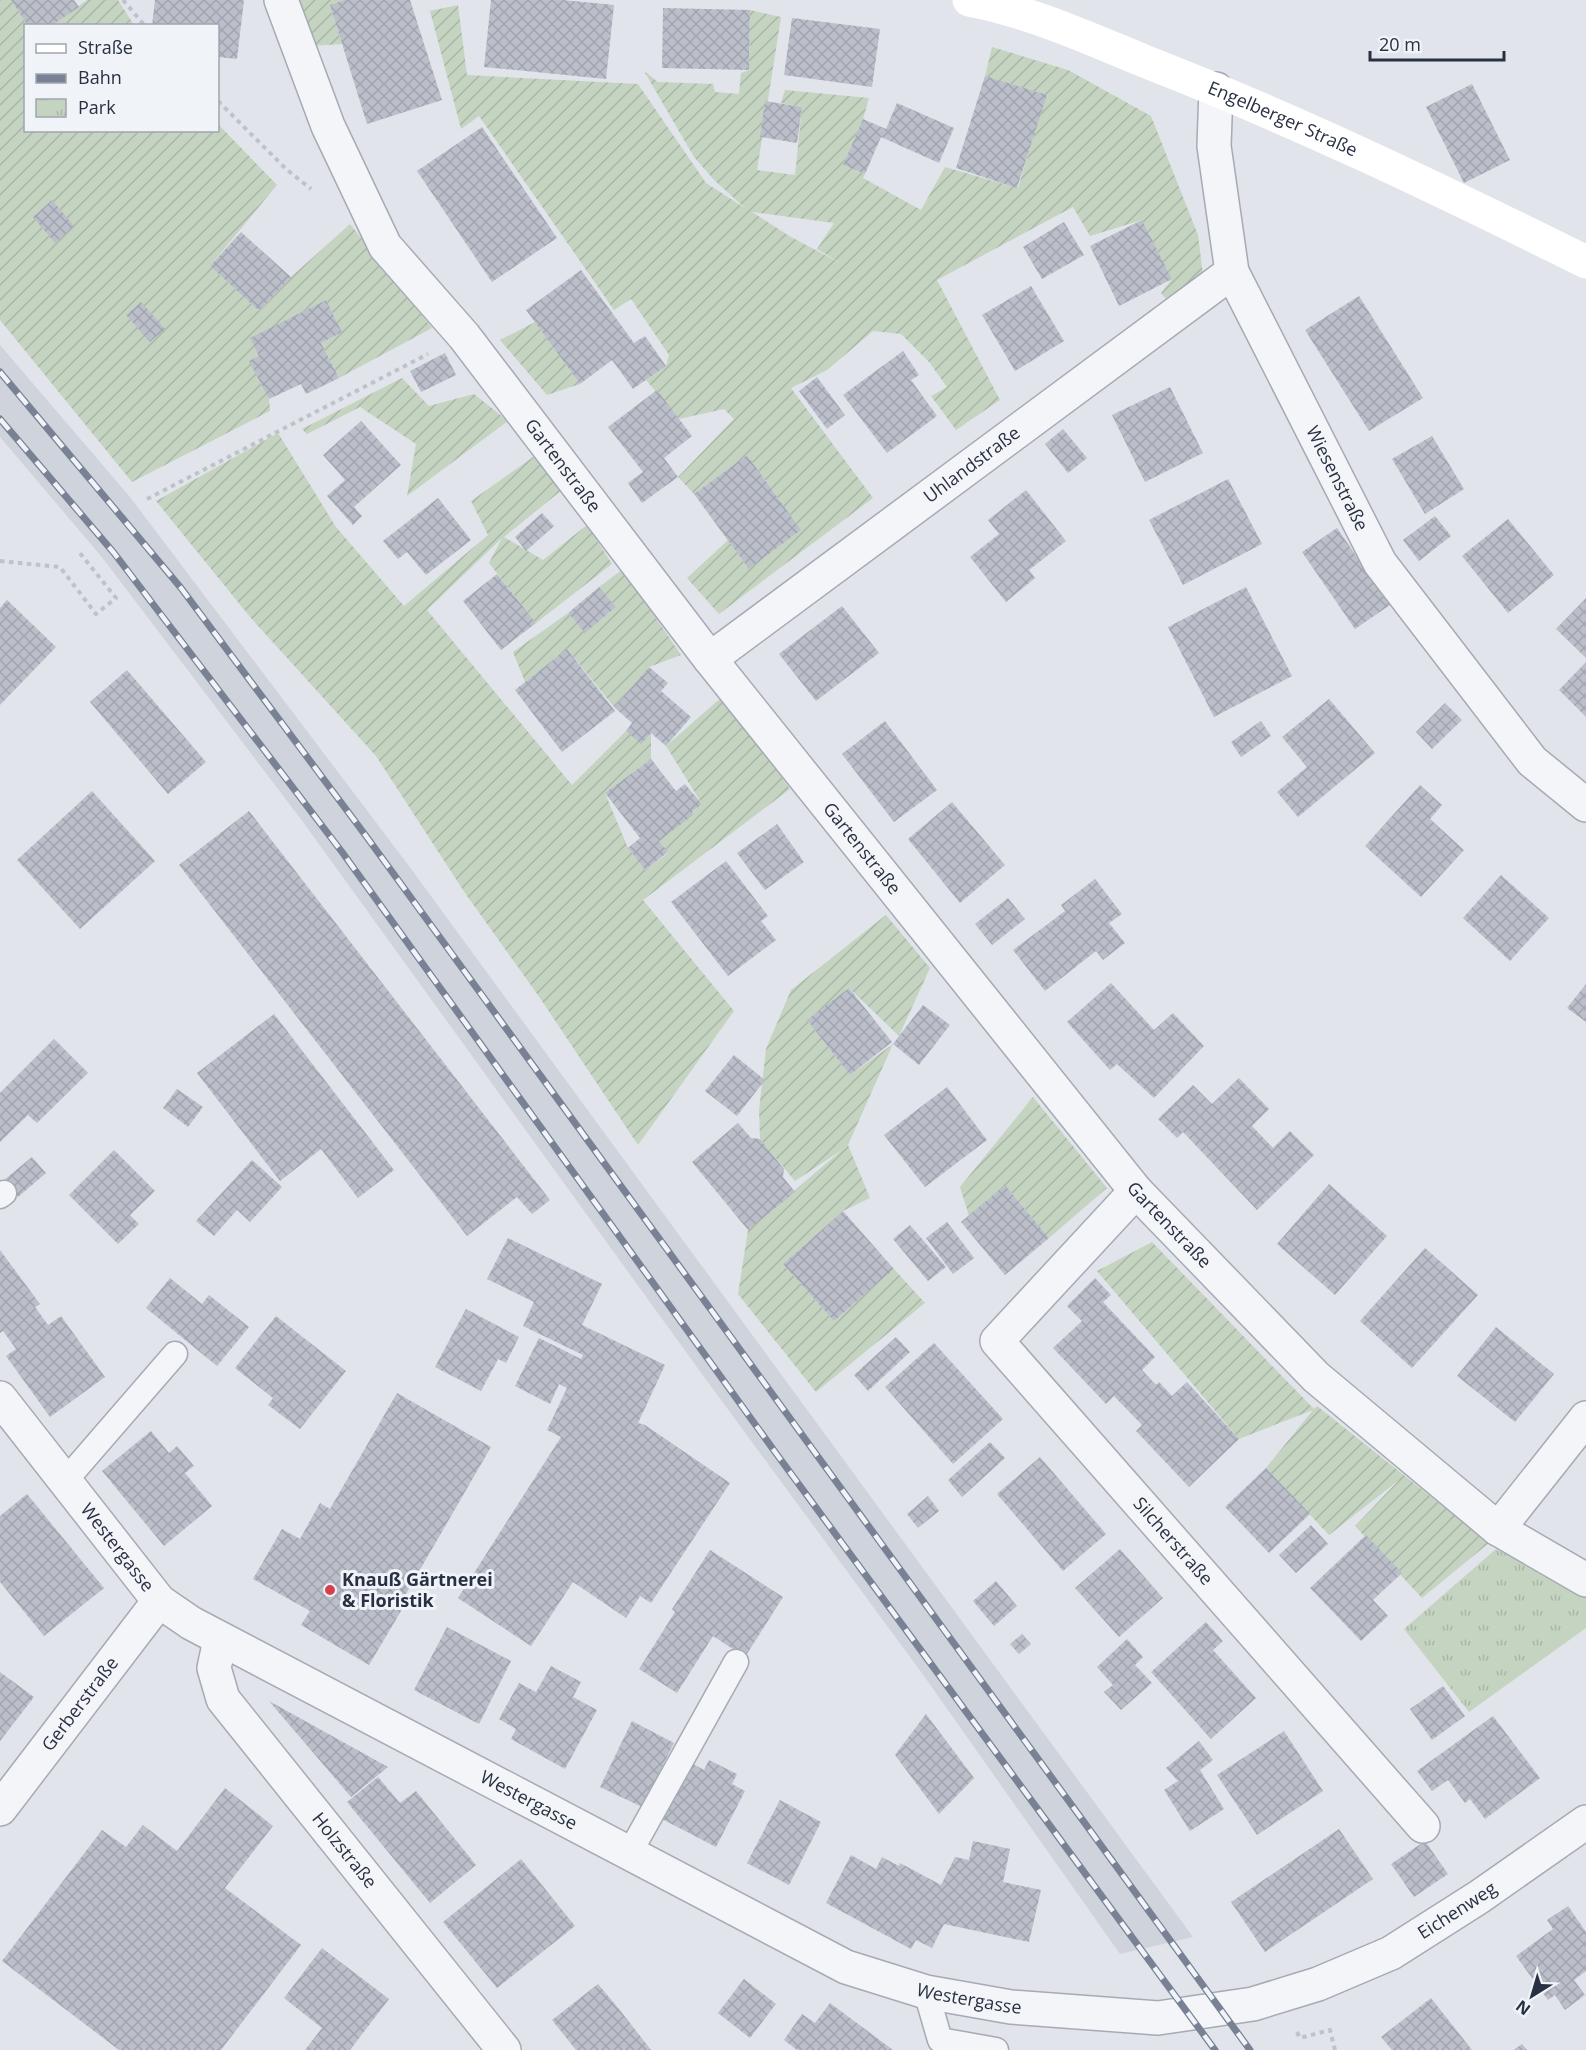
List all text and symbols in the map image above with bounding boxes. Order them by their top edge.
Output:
legend [24,24,219,132]
scale bar [1370,24,1504,62]
text: 20 m [1379,32,1421,56]
text: Straße [78,35,133,59]
text: Bahn [78,65,122,89]
street label: Engelberger Straße [1205,75,1362,161]
text: Park [78,95,116,119]
street label: Gartenstraße [520,413,607,517]
street label: Uhlandstraße [918,420,1024,508]
street label: Wiesenstraße [1301,421,1375,535]
street label: Gartenstraße [818,797,907,899]
street label: Gartenstraße [1122,1176,1217,1273]
street label: Silcherstraße [1128,1491,1219,1590]
street label: Westergasse [76,1498,160,1596]
place label: Knauß Gärtnerei & Floristik [342,1567,493,1612]
marker: Knauß Gärtnerei & Floristik [323,1583,337,1597]
street label: Gerberstraße [36,1651,123,1756]
street label: Westergasse [476,1764,582,1835]
street label: Holzstraße [307,1807,383,1893]
street label: Eichenweg [1413,1875,1501,1944]
north arrow [1502,1966,1562,2026]
street label: Westergasse [914,1977,1022,2019]
text: N [1511,1995,1535,2021]

